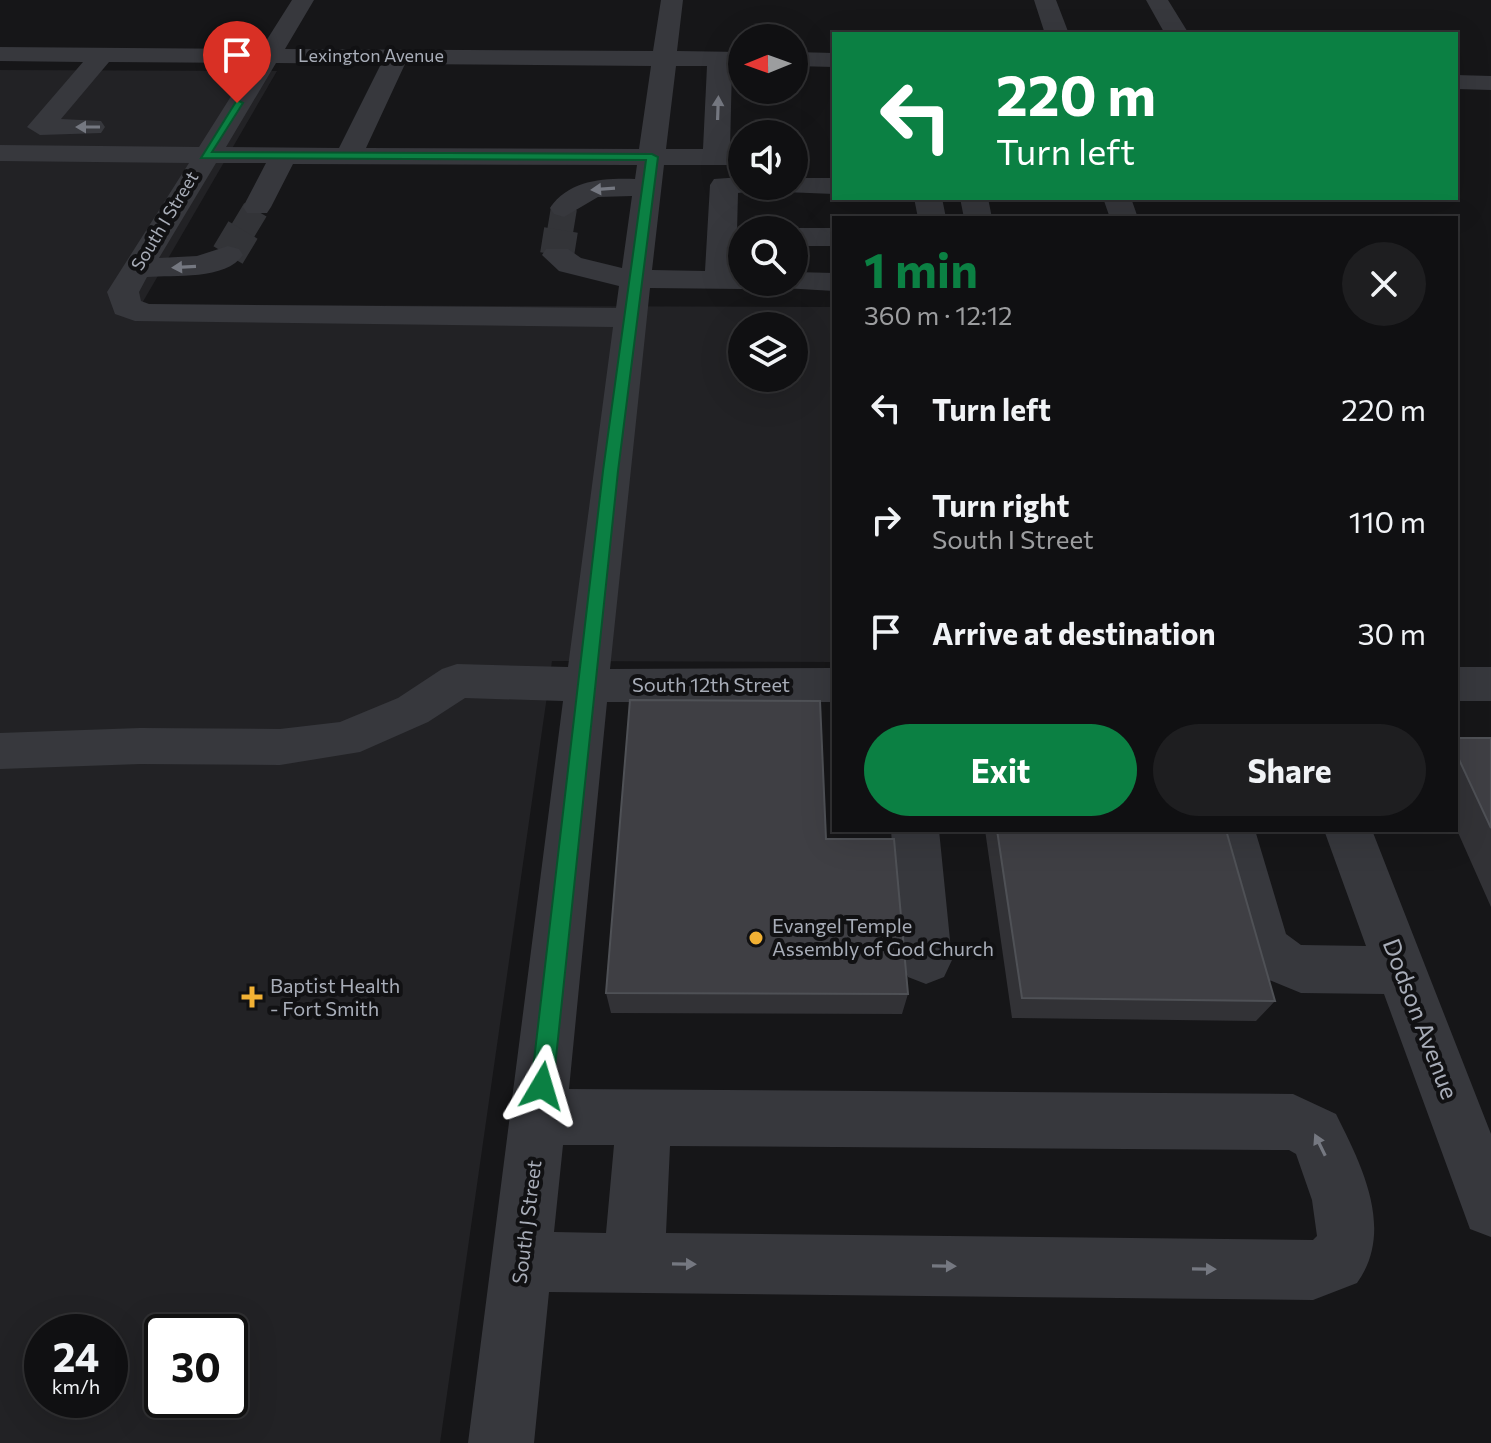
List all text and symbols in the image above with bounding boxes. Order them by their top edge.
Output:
pin [203,21,271,103]
north arrow [728,24,808,104]
map controls [728,24,808,392]
icon: arrive [215,33,259,77]
street label: Lexington Avenue [298,44,444,66]
text: 220 m [996,59,1156,128]
icon: left [864,64,968,168]
one-way arrow [712,95,725,120]
button: sound [728,120,808,200]
one-way arrow [75,121,100,133]
text: Turn left [996,128,1135,172]
street label: South I Street [126,167,202,274]
one-way arrow [590,183,615,196]
button: search [728,216,808,296]
text: 1 min [864,239,978,298]
button: close [1342,242,1426,326]
one-way arrow [171,261,196,274]
text: 360 m · 12:12 [864,299,1013,330]
button: layers [728,312,808,392]
icon: left [864,386,908,430]
text: Turn left [932,390,1051,427]
text: 220 m [1341,390,1426,427]
text: Turn right [932,486,1069,523]
icon: right [864,498,908,542]
text: 110 m [1349,502,1426,539]
text: South I Street [932,523,1094,554]
icon: arrive [864,610,908,654]
text: Arrive at destination [932,614,1216,651]
text: 30 m [1357,614,1426,651]
street label: South 12th Street [632,672,790,696]
button: Exit [864,724,1137,816]
button: Share [1153,724,1426,816]
place label: Evangel Temple Assembly of God Church [772,913,994,960]
marker: Evangel Temple Assembly of God Church [747,929,765,947]
street label: Dodson Avenue [1377,934,1465,1103]
place label: Baptist Health - Fort Smith [270,973,400,1020]
marker: Baptist Health - Fort Smith [241,986,263,1008]
position arrow [500,1044,584,1128]
one-way arrow [1313,1134,1327,1157]
street label: South J Street [507,1159,546,1285]
one-way arrow [672,1257,697,1270]
one-way arrow [932,1260,957,1273]
one-way arrow [1192,1263,1217,1275]
speed limit sign: 30 [144,1314,248,1418]
text: 24 [53,1331,99,1380]
text: km/h [52,1374,100,1398]

